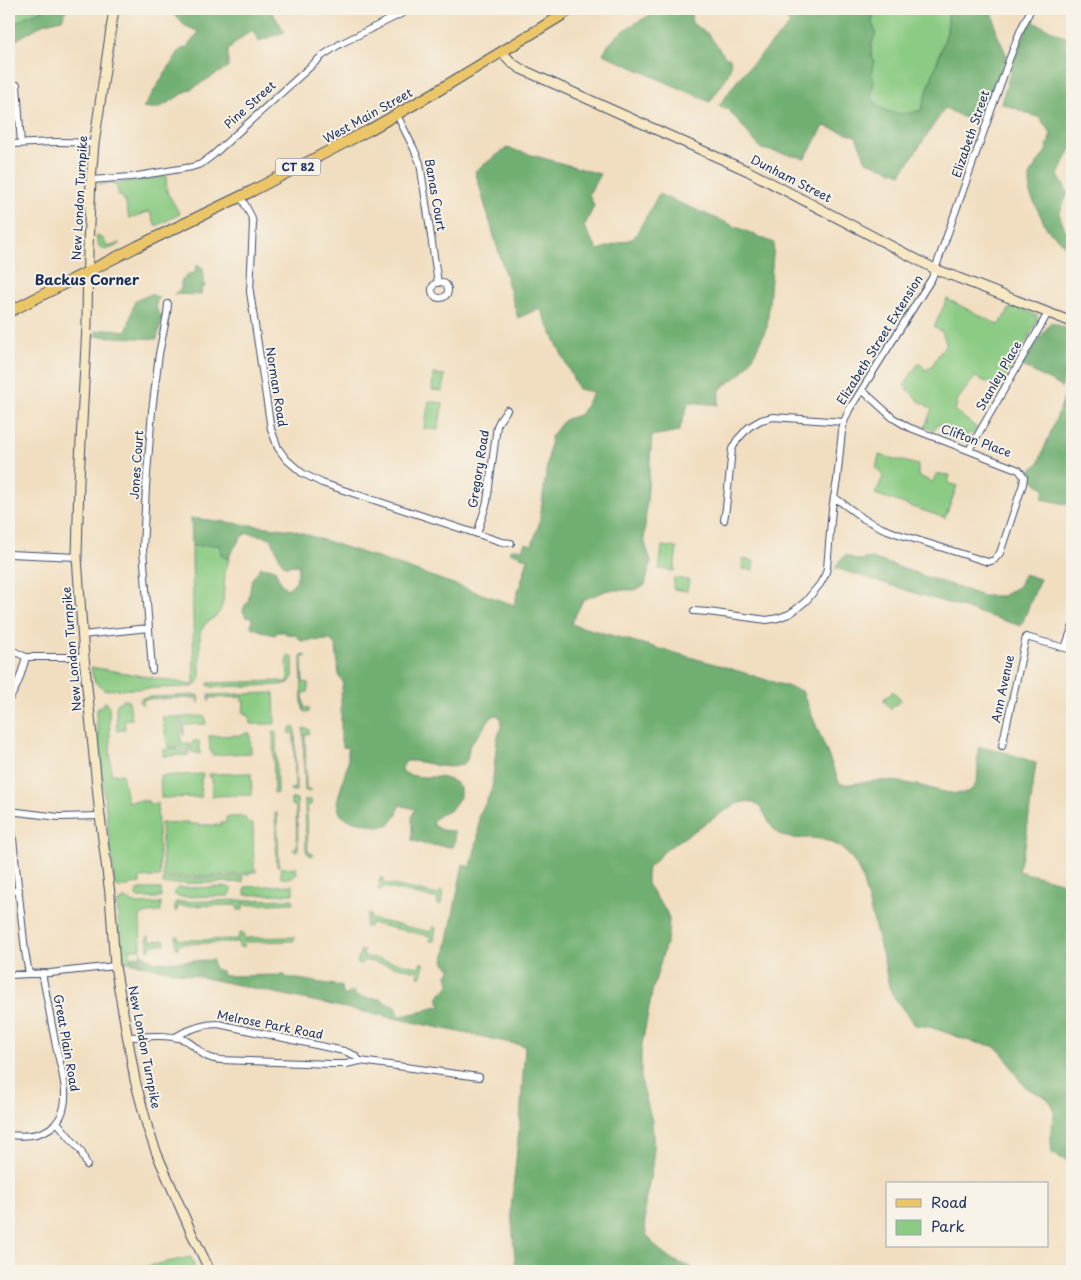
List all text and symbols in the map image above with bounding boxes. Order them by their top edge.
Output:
street label: Pine Street [220,76,279,132]
street label: West Main Street [320,83,416,147]
street label: Elizabeth Street [947,87,993,180]
street label: New London Turnpike [67,135,91,261]
street label: Dunham Street [748,150,835,206]
street label: Banas Court [421,157,451,232]
road number: CT 82 [276,158,320,176]
district label: Backus Corner [35,269,140,290]
street label: Elizabeth Street Extension [832,271,927,408]
street label: Stanley Place [971,337,1025,414]
street label: Norman Road [262,346,292,428]
street label: Clifton Place [939,419,1014,461]
street label: Gregory Road [463,428,493,509]
street label: Jones Court [125,430,147,500]
street label: New London Turnpike [57,586,85,712]
street label: Ann Avenue [986,653,1018,724]
street label: New London Turnpike [124,984,166,1110]
street label: Great Plain Road [50,993,84,1093]
street label: Melrose Park Road [216,1005,325,1043]
legend [886,1182,1048,1248]
text: Road [931,1190,967,1213]
text: Park [931,1214,965,1237]

